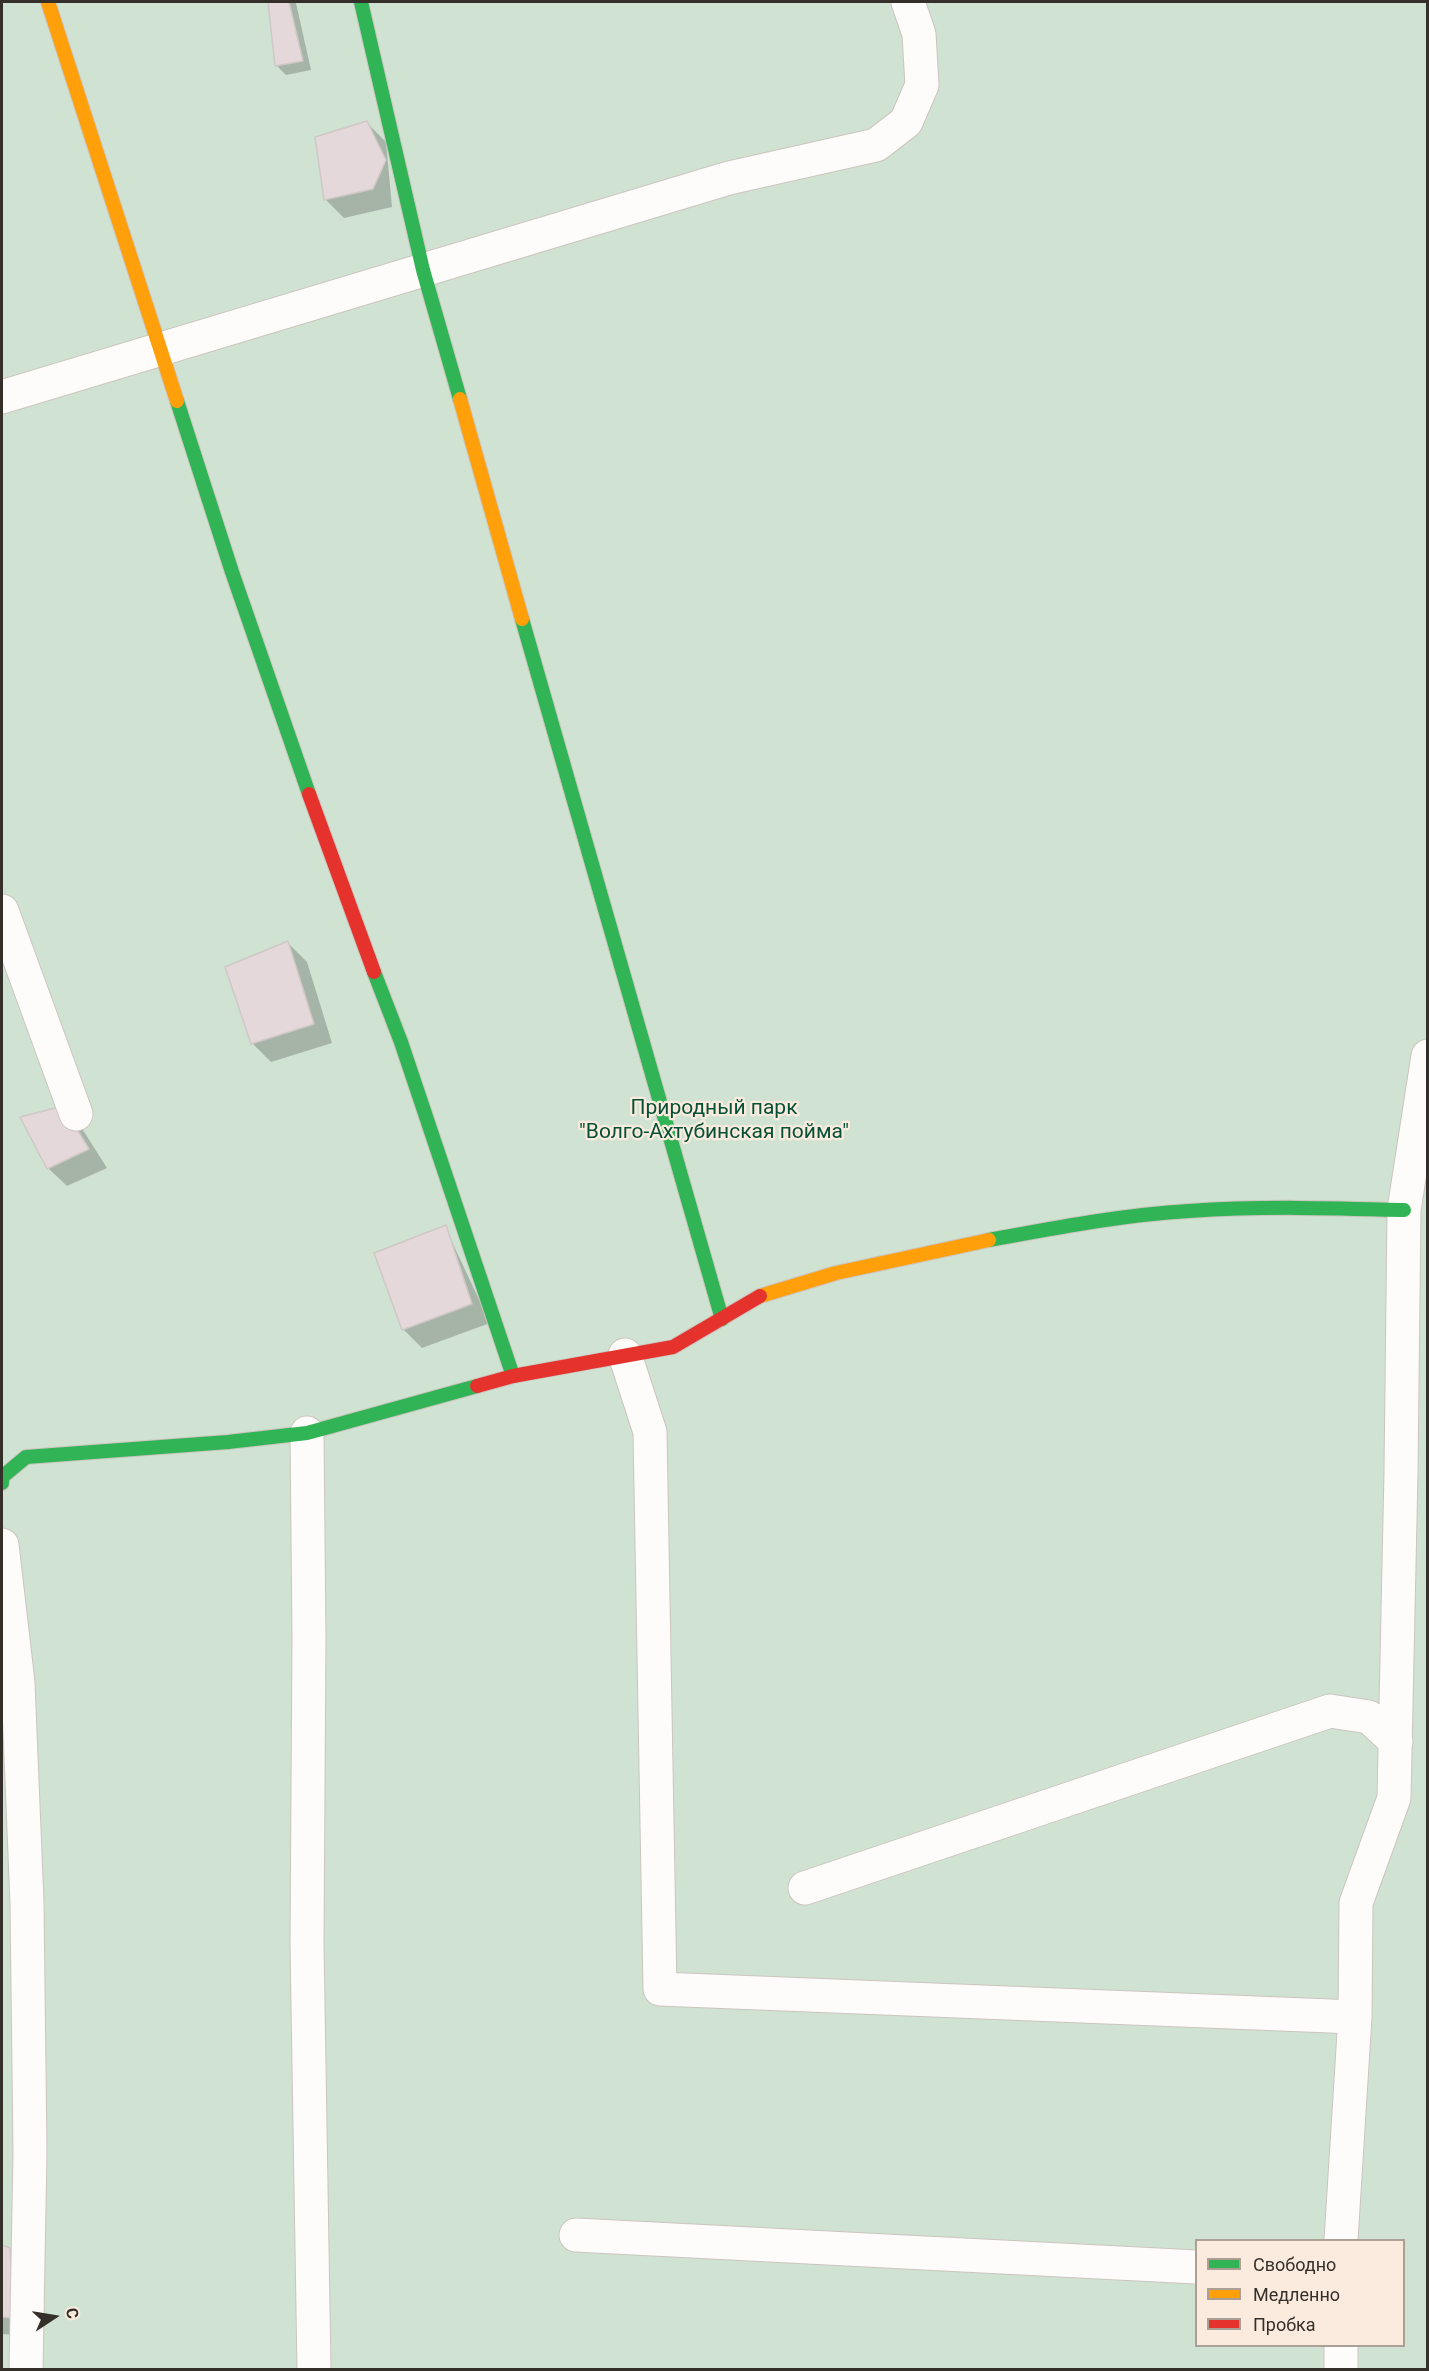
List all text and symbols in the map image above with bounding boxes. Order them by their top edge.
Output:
park label: Природный парк "Волго-Ахтубинская пойма" [579,1096,849,1146]
legend [1195,2239,1405,2347]
text: Свободно [1253,2254,1336,2275]
text: Медленно [1253,2284,1340,2305]
north arrow [24,2287,84,2347]
text: С [62,2306,82,2320]
text: Пробка [1253,2314,1316,2335]

